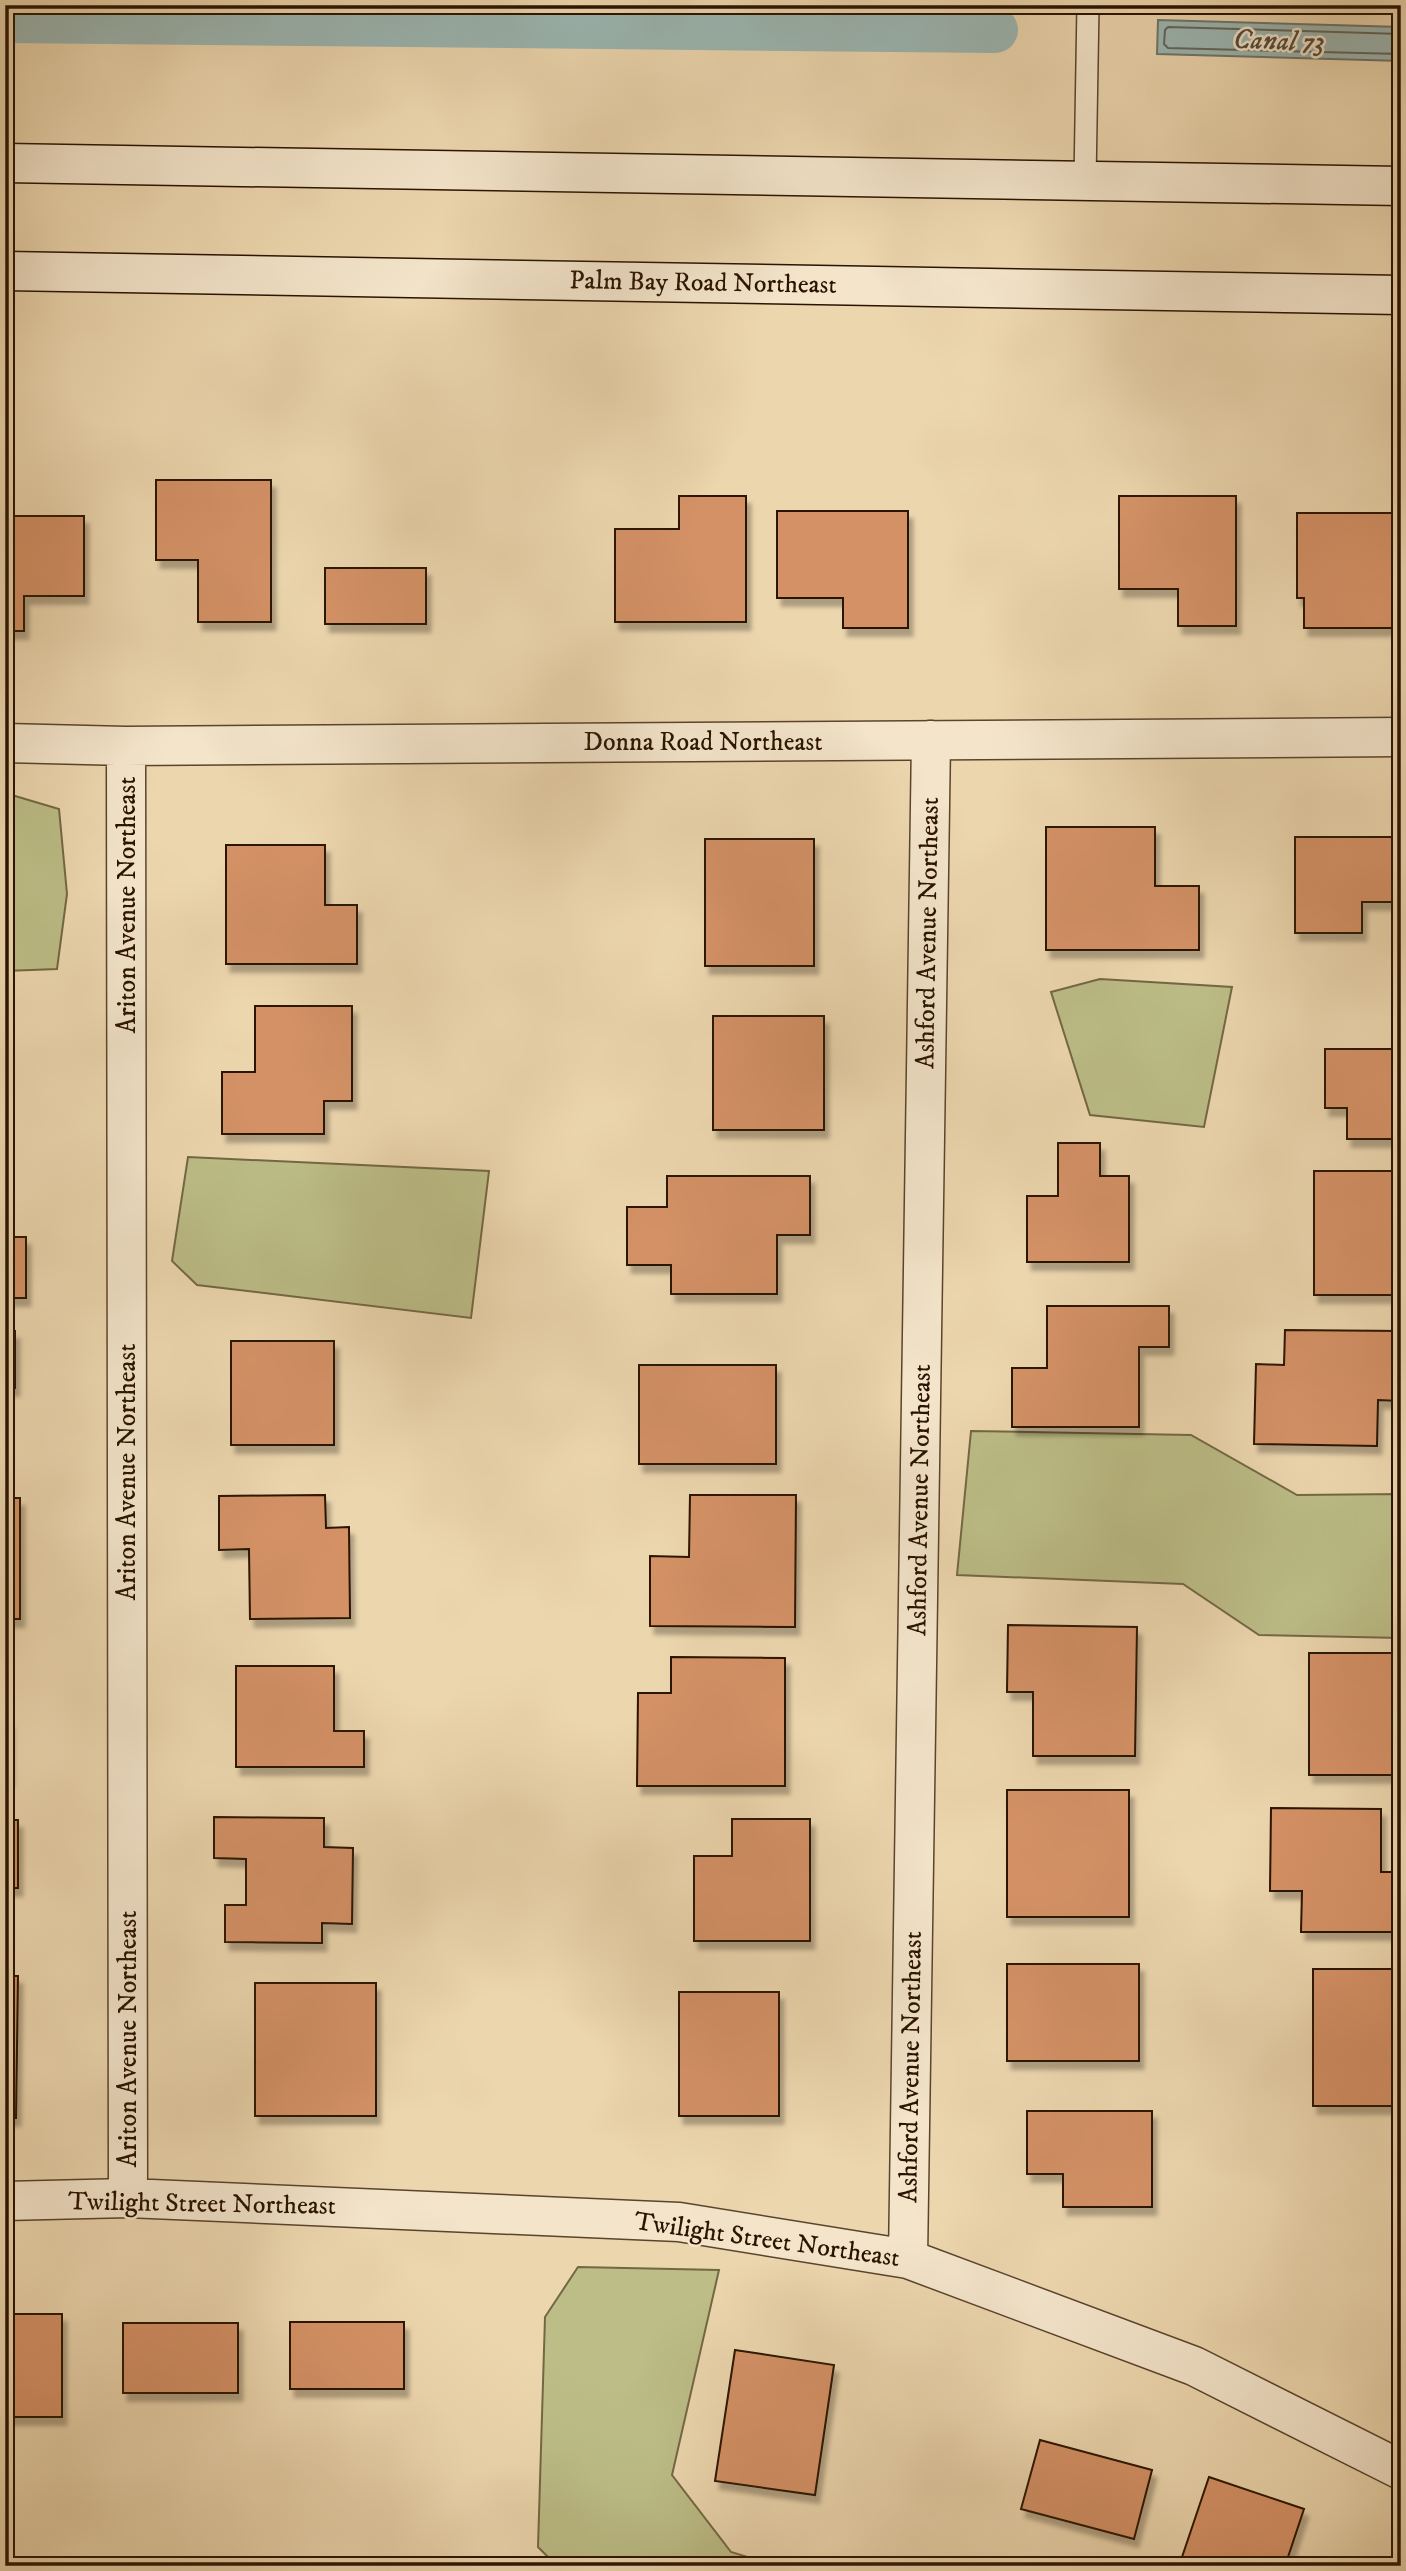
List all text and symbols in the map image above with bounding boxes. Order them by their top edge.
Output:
water label: Canal 73 [1233,22,1325,60]
street label: Palm Bay Road Northeast [569,264,837,302]
street label: Donna Road Northeast [584,726,822,759]
street label: Ariton Avenue Northeast [111,776,144,1034]
street label: Ashford Avenue Northeast [909,797,947,1069]
street label: Ariton Avenue Northeast [111,1343,144,1601]
street label: Ashford Avenue Northeast [901,1364,939,1636]
street label: Ariton Avenue Northeast [112,1910,145,2168]
street label: Ashford Avenue Northeast [892,1931,930,2203]
street label: Twilight Street Northeast [68,2185,336,2223]
street label: Twilight Street Northeast [632,2205,902,2275]

